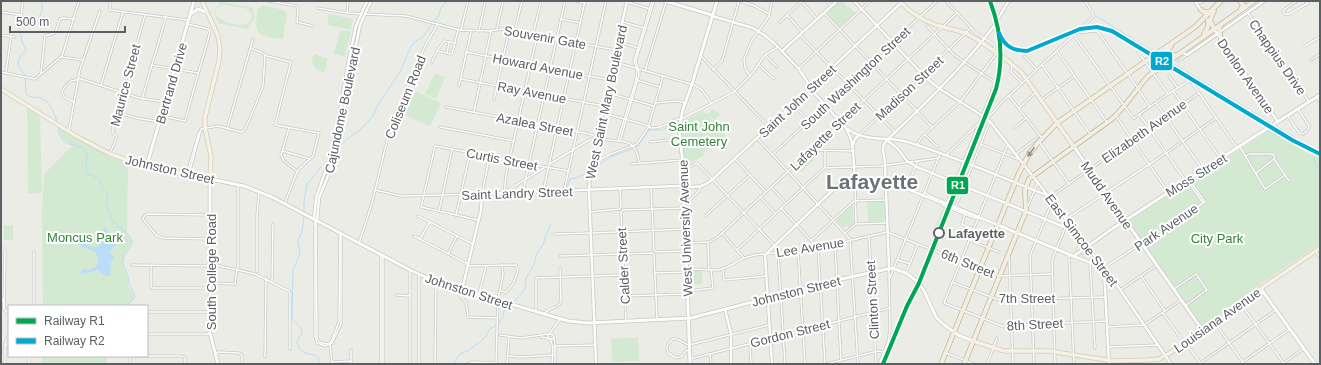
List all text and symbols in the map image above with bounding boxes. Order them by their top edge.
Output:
scale bar [10,8,125,34]
text: 500 m [16,15,49,29]
street label: Chappius Drive [1246,17,1309,98]
street label: Souvenir Gate [503,23,587,52]
street label: West Saint Mary Boulevard [583,24,630,181]
street label: South Washington Street [798,24,913,133]
street label: Donlon Avenue [1214,36,1277,117]
street label: Bertrand Drive [153,41,190,125]
street label: Maurice Street [107,42,144,128]
street label: Cajundome Boulevard [322,46,363,175]
street label: Howard Avenue [492,50,584,83]
line badge: R2 [1150,51,1173,71]
street label: Coliseum Road [382,53,429,141]
street label: Madison Street [872,53,947,124]
text: R2 [1155,55,1169,67]
street label: Saint John Street [756,62,839,141]
street label: Ray Avenue [496,78,568,107]
street label: Elizabeth Avenue [1099,97,1190,166]
street label: Lafayette Street [787,99,864,174]
street label: Azalea Street [495,110,575,139]
park label: Saint John Cemetery [668,119,730,149]
street label: Curtis Street [465,145,539,174]
one-way arrow [1027,147,1035,157]
street label: Moss Street [1163,150,1230,200]
street label: Johnston Street [124,152,216,187]
street label: West University Avenue [676,159,695,297]
street label: Mudd Avenue [1078,159,1135,232]
district label: Lafayette [826,170,918,193]
line badge: R1 [946,176,969,195]
text: R1 [951,179,965,191]
street label: Saint Landry Street [461,184,573,203]
street label: East Simcoe Street [1042,191,1121,290]
street label: Park Avenue [1132,201,1201,254]
street label: South College Road [204,214,219,330]
place label: Lafayette [948,226,1005,241]
street label: Calder Street [614,227,633,305]
marker: Lafayette [933,227,945,239]
park label: Moncus Park [47,230,123,245]
park label: City Park [1191,231,1244,246]
street label: Lee Avenue [775,235,845,260]
street label: 6th Street [939,246,997,281]
street label: Clinton Street [863,260,882,340]
street label: Johnston Street [423,270,515,313]
street label: Johnston Street [750,273,842,310]
street label: Louisiana Avenue [1171,285,1264,356]
street label: 7th Street [999,291,1056,306]
legend [8,305,148,357]
text: Railway R1 [44,314,105,328]
street label: Gordon Street [749,316,832,351]
street label: 8th Street [1006,316,1064,333]
text: Railway R2 [44,334,105,348]

